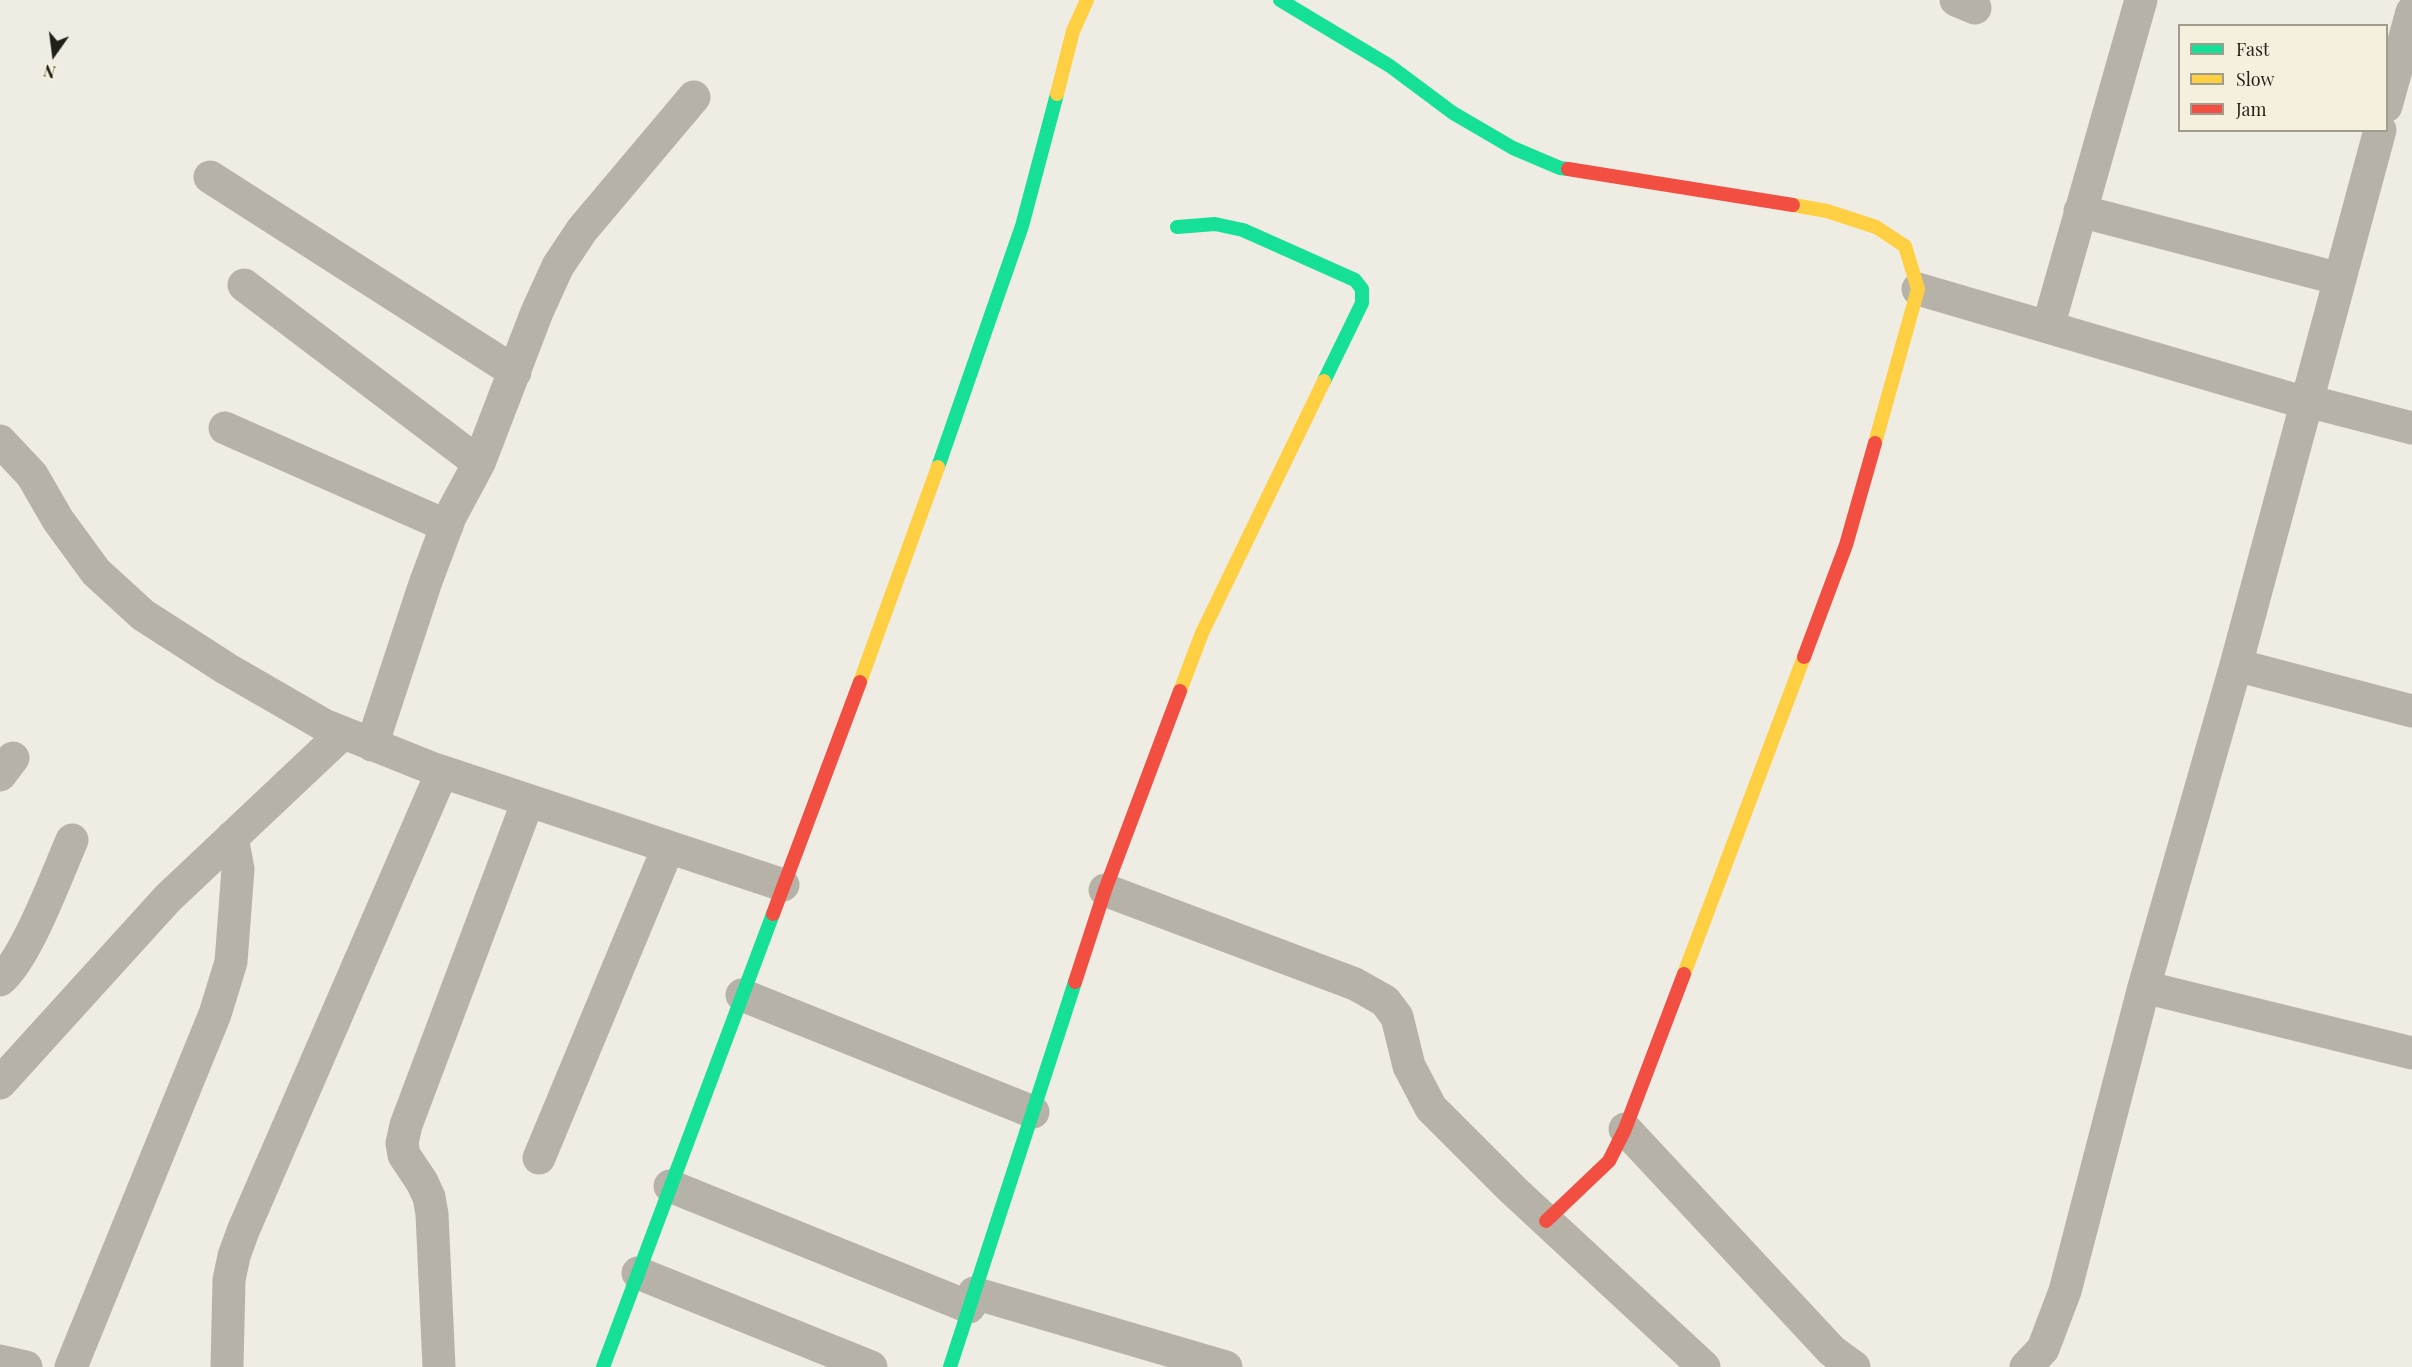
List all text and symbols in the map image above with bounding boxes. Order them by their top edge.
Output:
north arrow [24,24,84,84]
legend [2178,24,2388,132]
text: Fast [2236,37,2269,61]
text: N [41,60,58,84]
text: Slow [2236,67,2274,91]
text: Jam [2236,97,2266,121]

